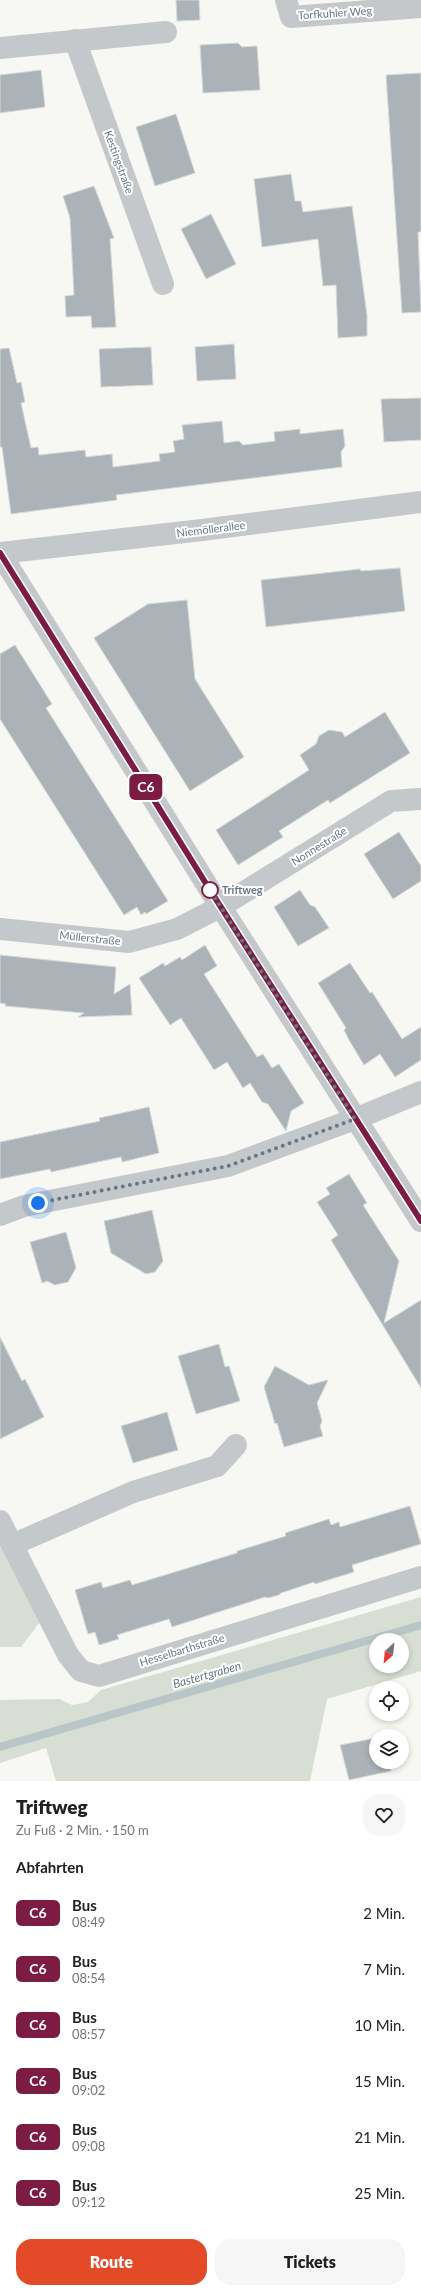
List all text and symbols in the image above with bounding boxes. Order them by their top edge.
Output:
street label: Torfkuhler Weg [297,3,373,22]
street label: Kestingstraße [102,128,137,195]
street label: Niemöllerallee [176,518,246,539]
line badge: C6 [128,774,164,800]
text: C6 [137,778,155,795]
street label: Nonnestraße [289,823,349,868]
marker: Triftweg [201,881,219,899]
place label: Triftweg [222,883,263,896]
street label: Müllerstraße [59,928,122,947]
your location [28,1193,48,1213]
street label: Hesselbarthstraße [138,1630,226,1669]
north arrow [369,1633,409,1673]
map controls [369,1633,409,1769]
water label: Bastertgraben [171,1658,243,1691]
button: locate [369,1681,409,1721]
button: layers [369,1729,409,1769]
button: heart [363,1794,405,1836]
text: Triftweg [16,1795,88,1818]
text: Zu Fuß · 2 Min. · 150 m [16,1822,149,1838]
text: Abfahrten [16,1858,84,1876]
text: Bus [72,1896,97,1914]
text: C6 [29,1904,47,1921]
text: 2 Min. [363,1904,405,1922]
text: 08:49 [72,1914,105,1930]
text: Bus [72,1952,97,1970]
text: C6 [29,1960,47,1977]
text: 7 Min. [363,1960,405,1978]
text: 08:54 [72,1970,105,1986]
text: Bus [72,2008,97,2026]
text: C6 [29,2016,47,2033]
text: 10 Min. [354,2016,405,2034]
text: 08:57 [72,2026,105,2042]
text: Bus [72,2064,97,2082]
text: C6 [29,2072,47,2089]
text: 15 Min. [354,2072,405,2090]
text: 09:02 [72,2082,105,2098]
text: Bus [72,2120,97,2138]
text: C6 [29,2128,47,2145]
text: 21 Min. [354,2128,405,2146]
text: 09:08 [72,2138,105,2154]
text: Bus [72,2176,97,2194]
text: C6 [29,2184,47,2201]
text: 25 Min. [354,2184,405,2202]
text: 09:12 [72,2194,105,2210]
button: Route [16,2239,207,2285]
button: Tickets [215,2239,405,2285]

